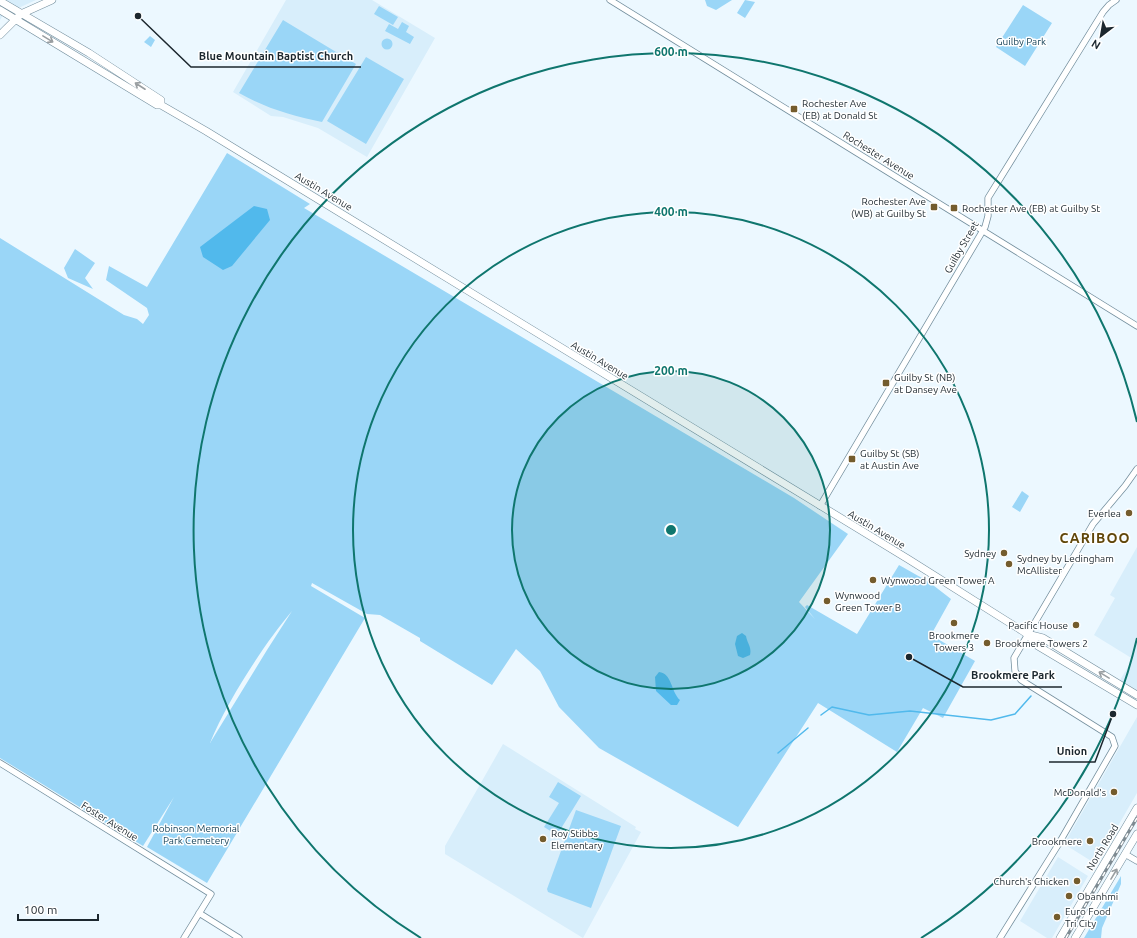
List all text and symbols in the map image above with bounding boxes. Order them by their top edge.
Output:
north arrow [1081,16,1121,56]
one-way arrow [42,36,54,44]
park label: Guilby Park [996,36,1046,47]
text: N [1089,37,1102,52]
callout: Blue Mountain Baptist Church [191,44,361,67]
text: 600 m [654,45,688,58]
text: Blue Mountain Baptist Church [199,50,353,62]
one-way arrow [135,82,146,90]
place label: Rochester Ave (EB) at Donald St [802,98,878,121]
marker: Rochester Ave (EB) at Donald St [789,104,799,114]
street label: Rochester Avenue [841,129,916,182]
street label: Austin Avenue [293,170,354,213]
place label: Rochester Ave (WB) at Guilby St [851,196,926,219]
marker: Rochester Ave (WB) at Guilby St [929,202,939,212]
marker: Rochester Ave (EB) at Guilby St [949,203,959,213]
place label: Rochester Ave (EB) at Guilby St [962,203,1100,214]
text: 400 m [654,205,688,218]
street label: Guilby Street [942,219,981,275]
street label: Austin Avenue [569,339,630,382]
text: 200 m [654,364,688,377]
place label: Guilby St (NB) at Dansey Ave [894,372,957,395]
marker: Guilby St (NB) at Dansey Ave [881,378,891,388]
place label: Guilby St (SB) at Austin Ave [860,448,919,471]
marker: Guilby St (SB) at Austin Ave [847,454,857,464]
street label: Austin Avenue [846,508,907,551]
place label: Everlea [1088,508,1121,519]
marker: Everlea [1124,508,1134,518]
centre of rings [664,523,678,537]
district label: CARIBOO [1060,530,1130,546]
place label: Sydney [964,548,996,559]
marker: Sydney [999,548,1009,558]
place label: Sydney by Ledingham McAllister [1017,553,1114,576]
marker: Sydney by Ledingham McAllister [1004,559,1014,569]
marker: Wynwood Green Tower A [868,575,878,585]
place label: Wynwood Green Tower A [881,575,995,586]
place label: Wynwood Green Tower B [835,590,901,613]
marker: Wynwood Green Tower B [822,596,832,606]
marker: Brookmere Towers 3 [949,618,959,628]
place label: Pacific House [1008,620,1068,631]
marker: Pacific House [1071,620,1081,630]
place label: Brookmere Towers 3 [929,630,979,653]
marker: Brookmere Towers 2 [982,638,992,648]
place label: Brookmere Towers 2 [995,638,1088,649]
callout: Brookmere Park [963,664,1062,687]
text: Brookmere Park [971,669,1056,681]
one-way arrow [1098,670,1110,678]
callout: Union [1049,739,1095,762]
text: Union [1057,745,1087,757]
place label: McDonald's [1054,787,1106,798]
marker: McDonald's [1109,787,1119,797]
street label: Foster Avenue [79,800,140,843]
street label: North Road [1084,822,1121,872]
park label: Robinson Memorial Park Cemetery [153,823,240,846]
place label: Roy Stibbs Elementary [551,828,603,851]
marker: Roy Stibbs Elementary [538,834,548,844]
place label: Brookmere [1032,836,1082,847]
marker: Brookmere [1085,836,1095,846]
one-way arrow [1110,868,1118,880]
place label: Church's Chicken [993,876,1069,887]
marker: Church's Chicken [1072,876,1082,886]
marker: Obanhmi [1064,891,1074,901]
place label: Obanhmi [1077,891,1118,902]
scale bar [18,896,98,922]
text: 100 m [24,903,57,916]
place label: Euro Food Tri City [1065,906,1111,929]
marker: Euro Food Tri City [1052,912,1062,922]

